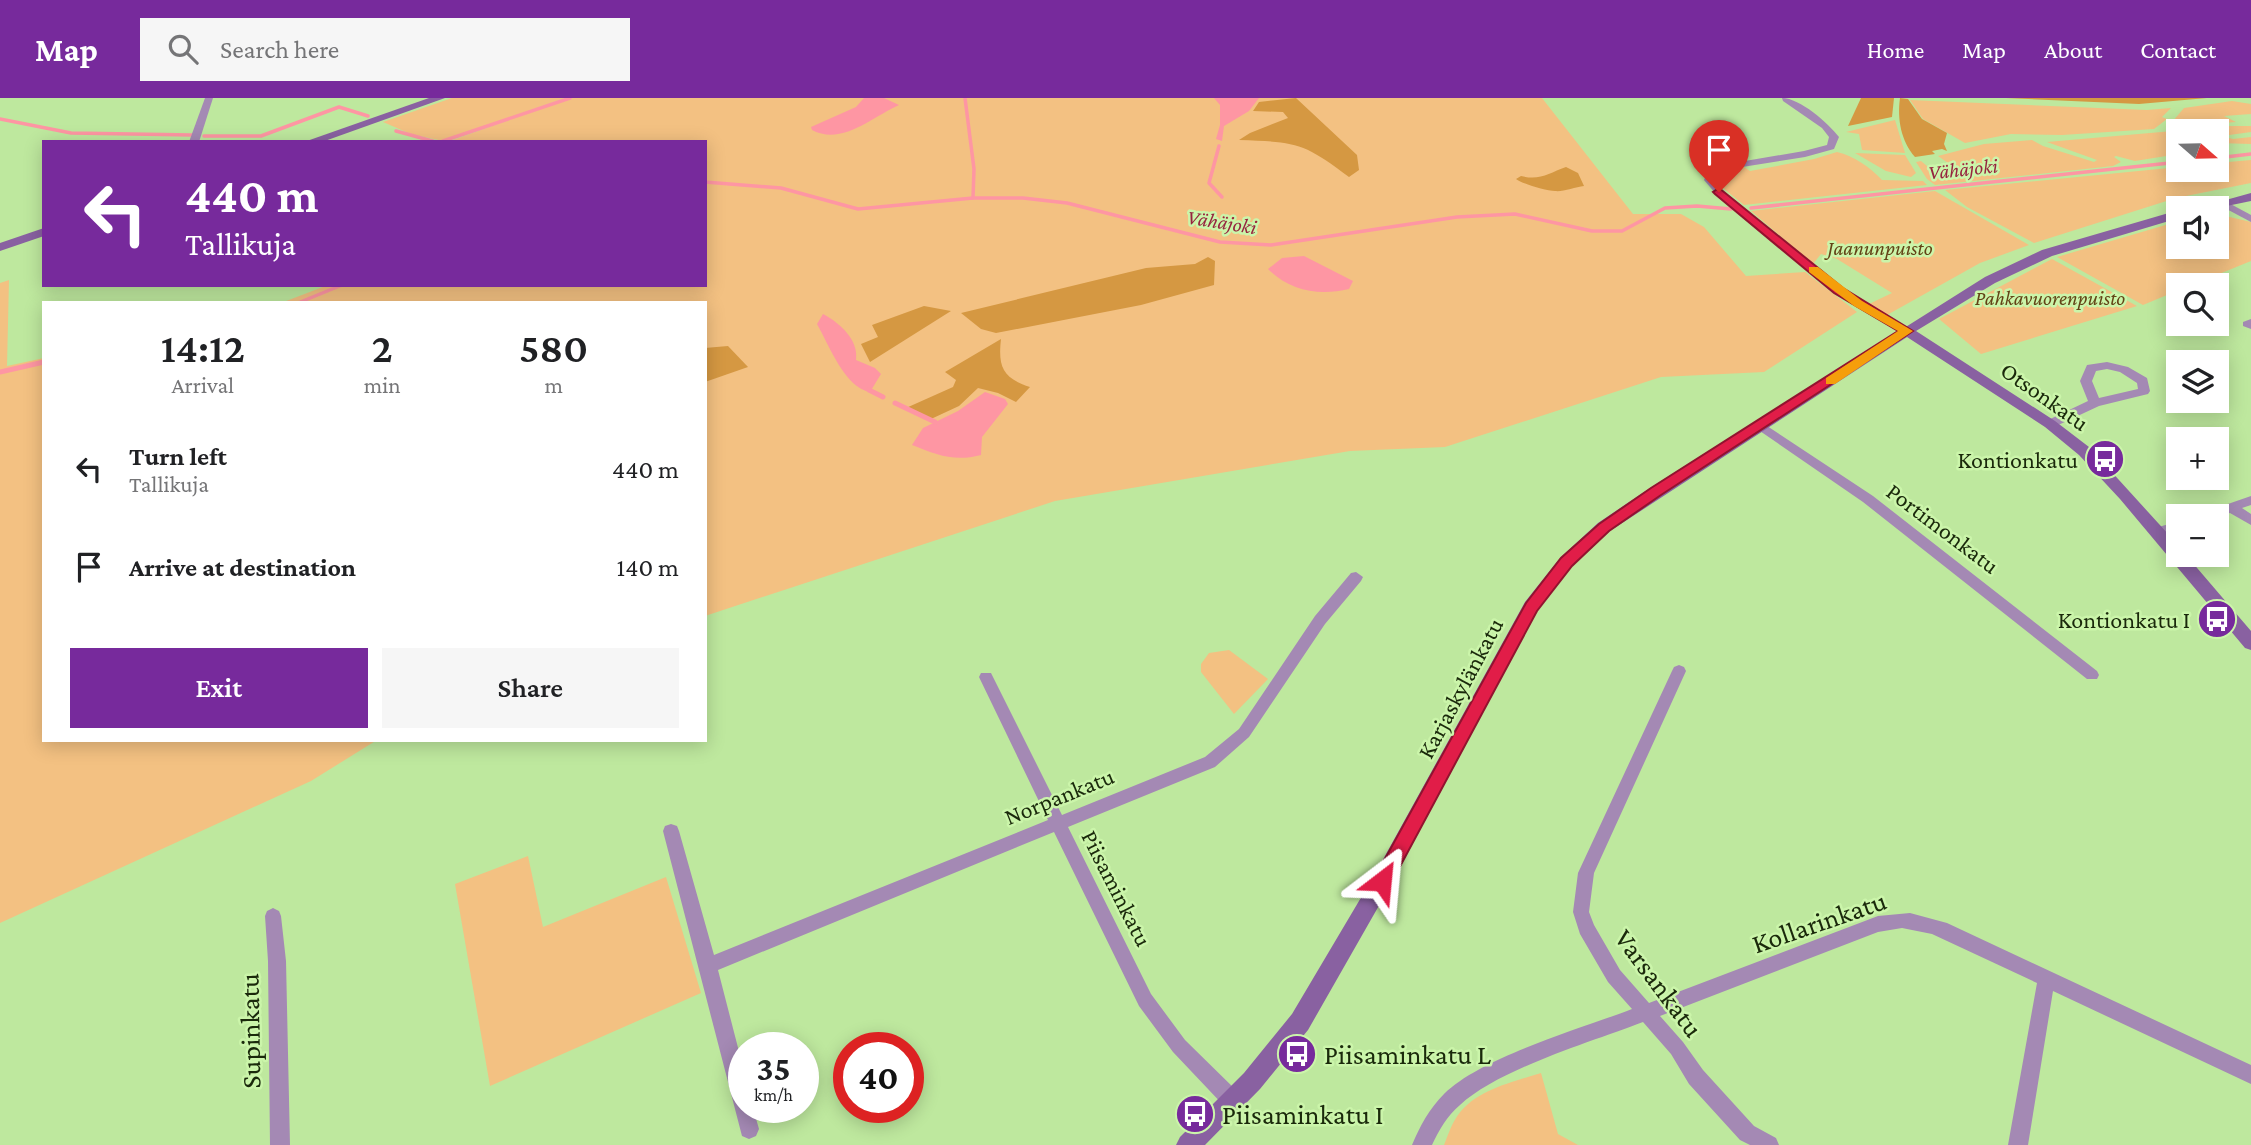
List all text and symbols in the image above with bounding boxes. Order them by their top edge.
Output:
search box [140,18,630,81]
icon: search [164,30,202,68]
text: Map [35,31,98,68]
text: Search here [220,35,339,64]
text: Home [1867,36,1924,63]
text: Map [1962,36,2006,63]
text: About [2044,36,2102,63]
text: Contact [2140,36,2216,63]
north arrow [2166,119,2230,182]
map controls [2166,119,2229,567]
pin [1689,120,1749,192]
icon: arrive [1700,131,1738,169]
water label: Vähäjoki [1927,153,1999,185]
icon: left [70,168,161,259]
text: 440 m [185,168,319,223]
button: sound [2166,196,2229,259]
water label: Vähäjoki [1186,205,1259,239]
text: Tallikuja [185,226,296,262]
park label: Jaanunpuisto [1823,236,1933,260]
button: search [2166,273,2229,336]
park label: Pahkavuorenpuisto [1975,286,2125,310]
text: 14:12 [161,324,245,371]
text: 2 [372,324,393,371]
text: 580 [519,324,588,371]
button: layers [2166,350,2229,413]
street label: Otsonkatu [1996,356,2094,436]
text: Arrival [172,372,234,398]
text: min [364,372,401,398]
text: m [544,372,563,398]
button: + [2166,427,2229,490]
bus stop icon: Kontionkatu [2084,438,2126,480]
text: Turn left [129,442,227,471]
place label: Kontionkatu [1958,446,2078,473]
icon: left [70,450,108,488]
text: 440 m [612,455,679,484]
text: Tallikuja [129,471,209,497]
street label: Portimonkatu [1882,477,2005,579]
button: − [2166,504,2229,567]
icon: arrive [70,548,108,586]
text: Arrive at destination [129,553,356,582]
text: 140 m [617,553,679,582]
bus stop icon: Kontionkatu I [2196,598,2238,640]
place label: Kontionkatu I [2058,606,2190,633]
street label: Karjaskylänkatu [1412,613,1508,763]
button: Exit [70,648,368,728]
button: Share [382,648,679,728]
street label: Norpankatu [1000,762,1118,830]
street label: Piisaminkatu [1076,825,1158,951]
position arrow [1345,844,1419,918]
street label: Kollarinkatu [1748,885,1890,959]
street label: Varsankatu [1608,923,1710,1043]
street label: Supinkatu [233,973,267,1089]
speed limit sign: 40 [833,1032,924,1123]
bus stop icon: Piisaminkatu L [1276,1033,1318,1075]
place label: Piisaminkatu L [1324,1039,1491,1070]
text: 35 [756,1049,791,1088]
text: km/h [754,1085,793,1105]
bus stop icon: Piisaminkatu I [1174,1093,1216,1135]
place label: Piisaminkatu I [1222,1099,1384,1130]

